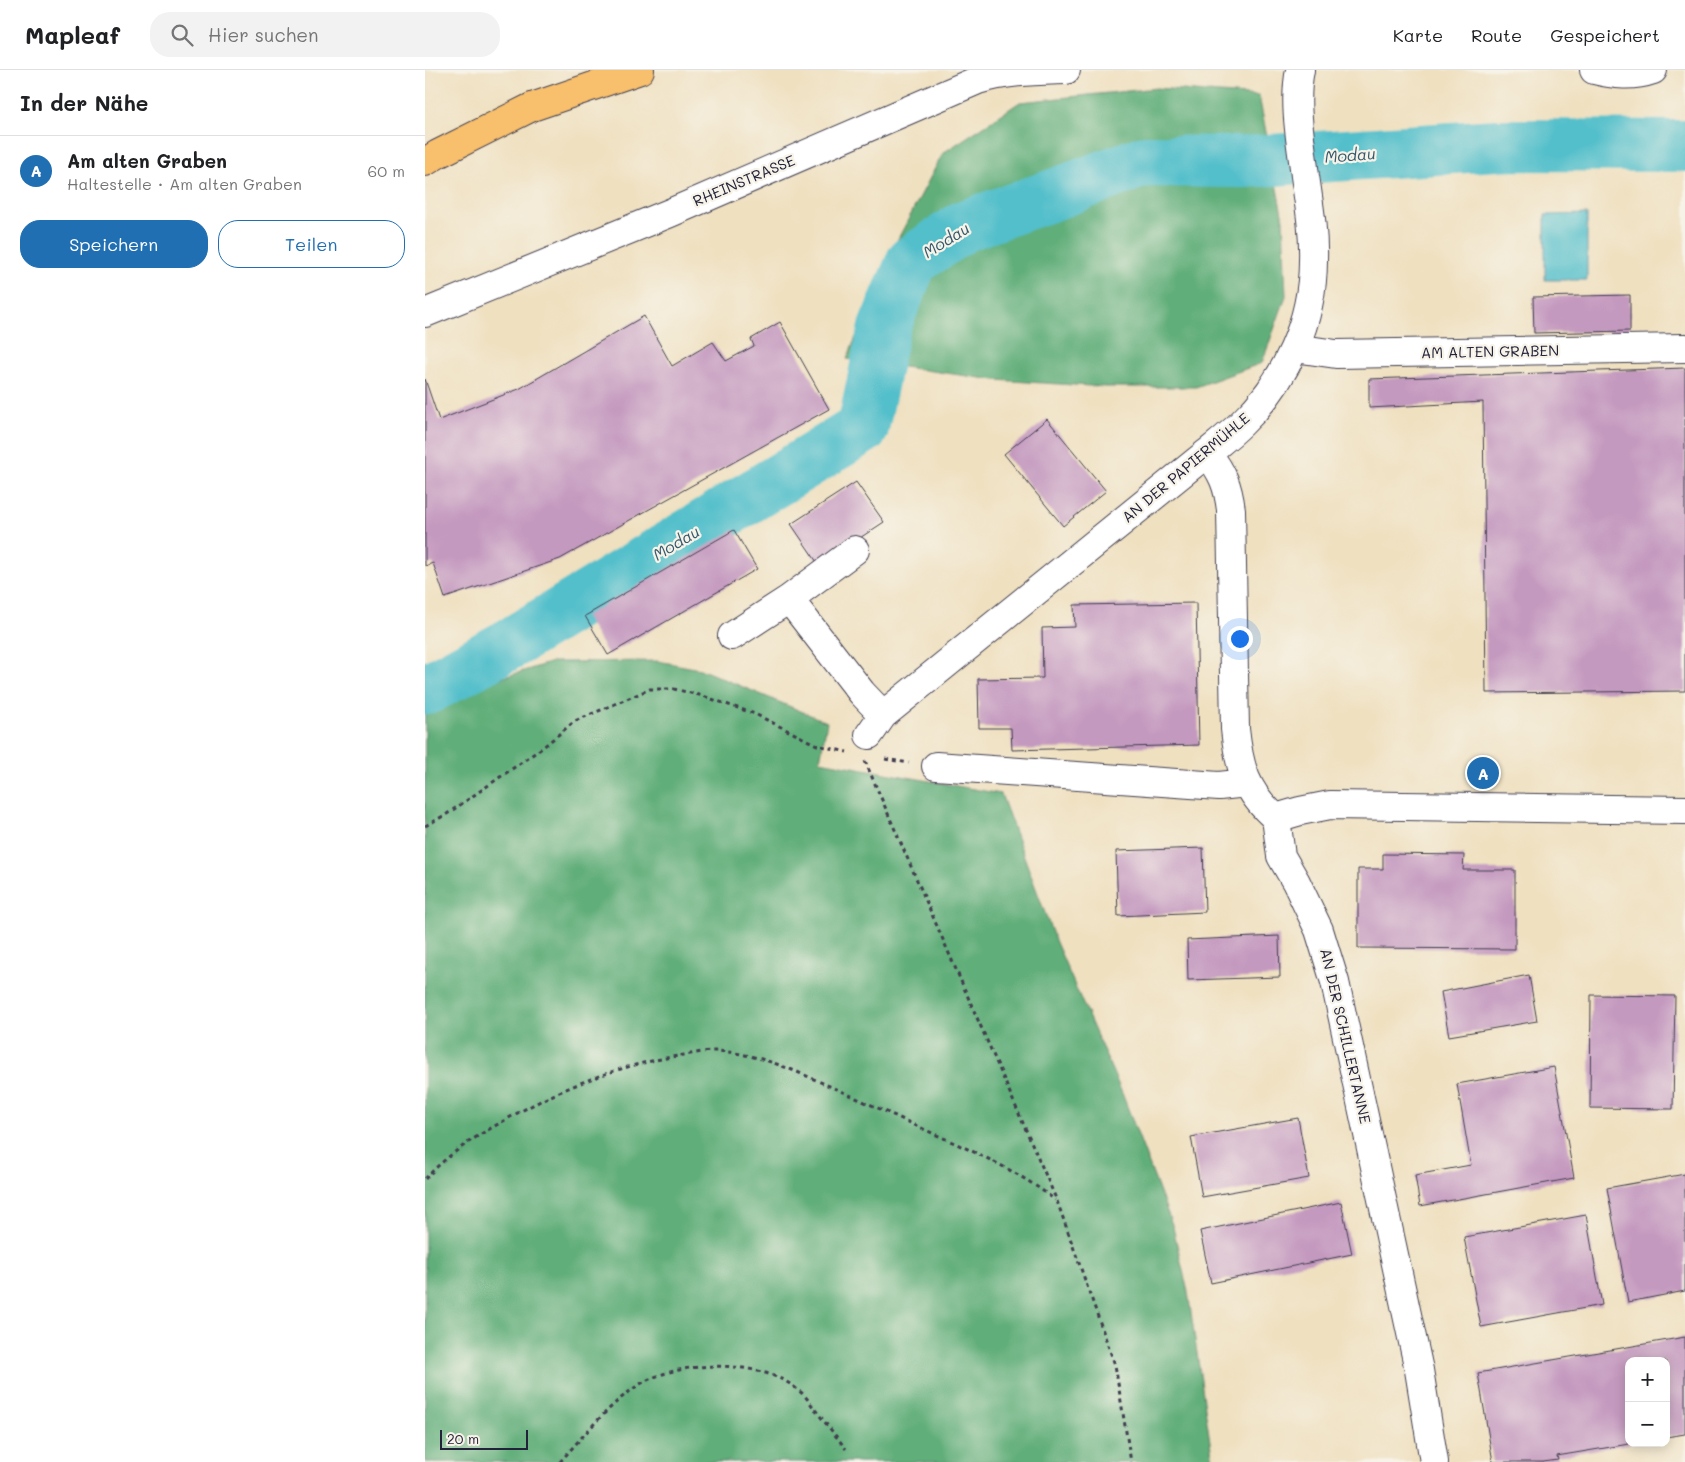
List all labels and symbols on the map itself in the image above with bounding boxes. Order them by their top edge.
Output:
water label: Modau [1324,142,1376,167]
street label: RHEINSTRASSE [690,149,798,211]
water label: Modau [918,217,973,262]
street label: AM ALTEN GRABEN [1421,340,1559,362]
street label: AN DER PAPIERMÜHLE [1117,408,1254,527]
water label: Modau [648,520,703,565]
your location [1227,626,1253,652]
pin: A [1467,754,1499,792]
street label: AN DER SCHILLERTANNE [1316,946,1376,1126]
scale bar [440,1427,527,1450]

